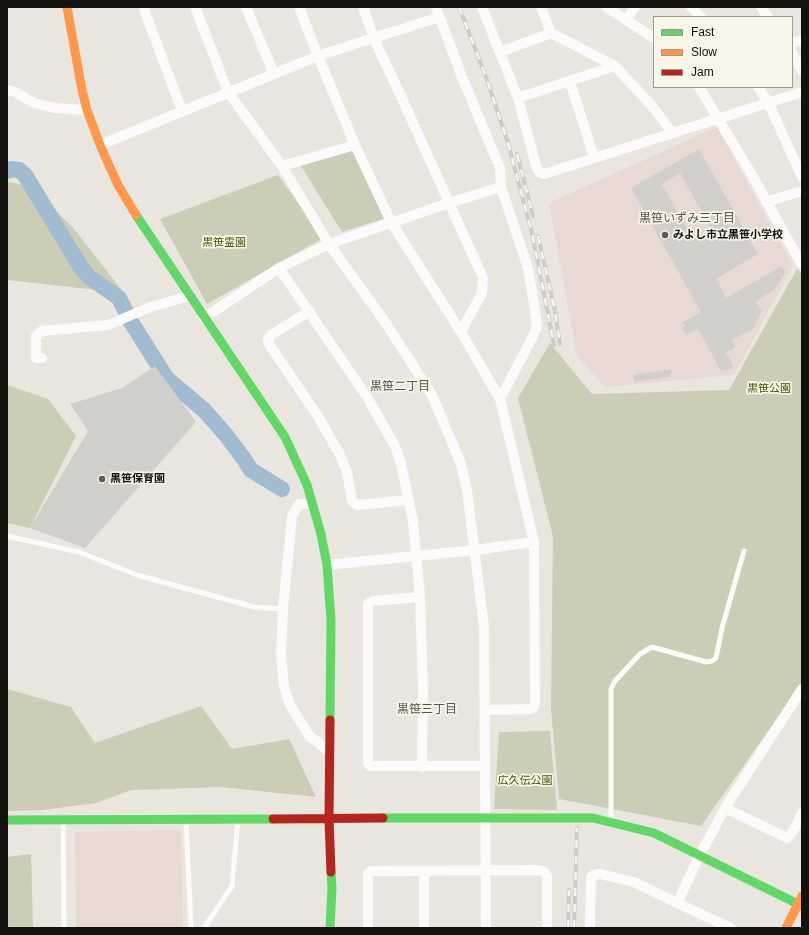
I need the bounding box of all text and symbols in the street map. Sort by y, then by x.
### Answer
legend [653,16,793,88]
text: Fast [691,25,714,39]
text: Slow [691,45,717,59]
text: Jam [691,65,714,79]
district label: 黒笹いずみ三丁目 [639,212,735,226]
place label: みよし市立黒笹小学校 [673,228,783,242]
marker: みよし市立黒笹小学校 [660,230,670,240]
park label: 黒笹霊園 [202,236,246,250]
district label: 黒笹二丁目 [370,380,430,394]
park label: 黒笹公園 [747,382,791,396]
place label: 黒笹保育園 [110,472,165,486]
marker: 黒笹保育園 [97,474,107,484]
district label: 黒笹三丁目 [397,703,457,717]
park label: 広久伝公園 [498,774,552,788]

